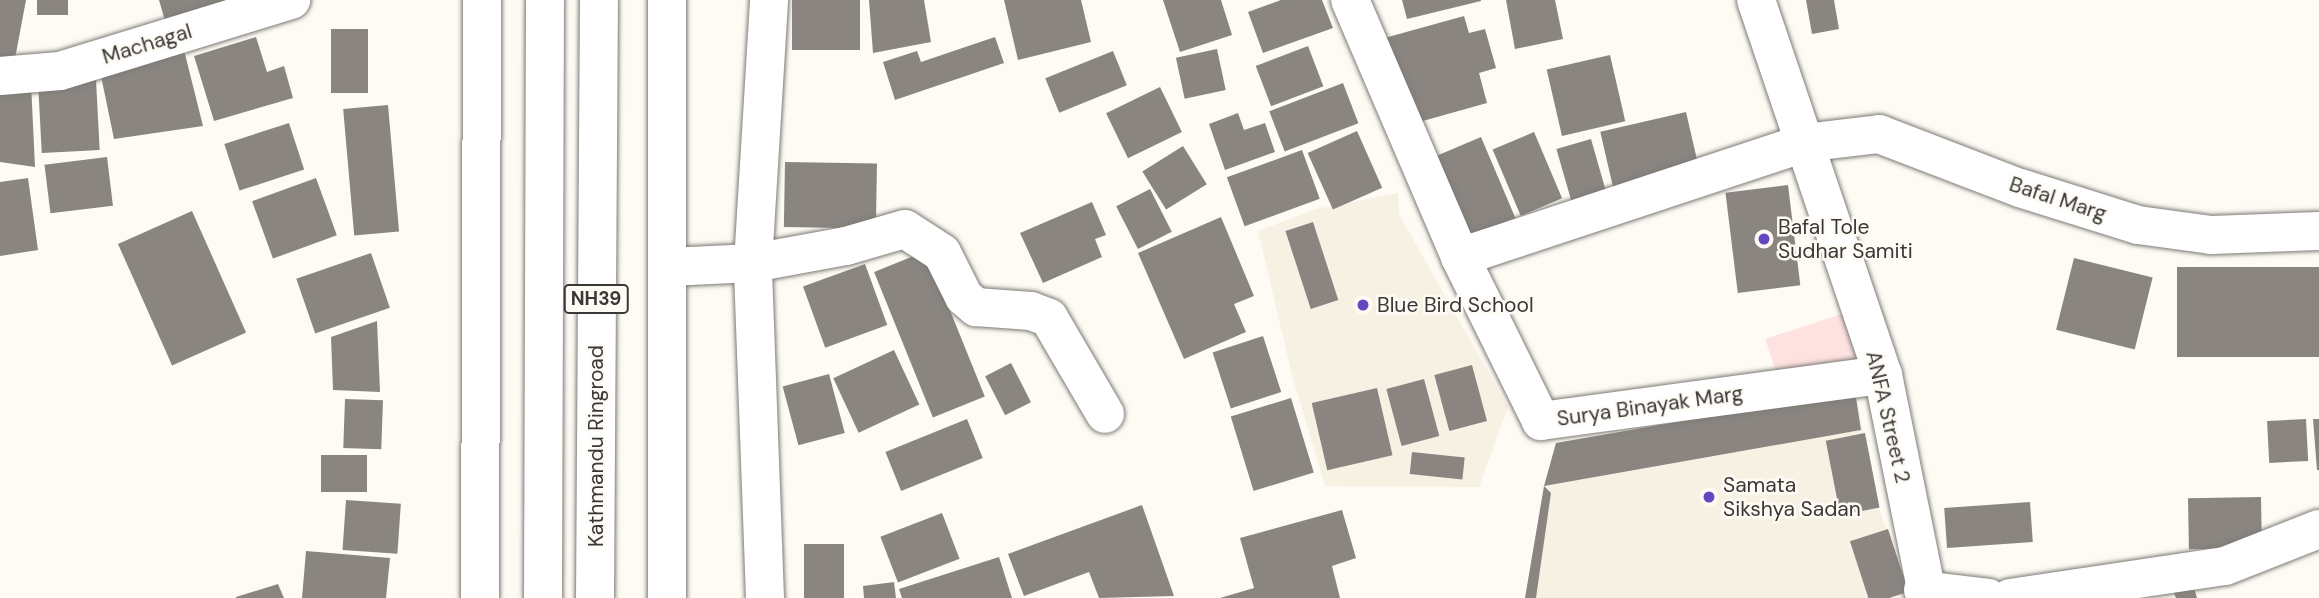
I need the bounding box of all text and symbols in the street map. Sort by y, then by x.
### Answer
street label: Machagal [99,18,195,70]
street label: Bafal Marg [2006,171,2110,227]
place label: Bafal Tole Sudhar Samiti [1778,214,1913,264]
marker: Bafal Tole Sudhar Samiti [1756,231,1772,247]
road number: NH39 [563,284,629,314]
place label: Blue Bird School [1377,292,1534,318]
marker: Blue Bird School [1355,297,1371,313]
street label: Kathmandu Ringroad [583,345,609,547]
street label: ANFA Street 2 [1861,348,1915,486]
street label: Surya Binayak Marg [1555,380,1745,432]
place label: Samata Sikshya Sadan [1723,472,1861,522]
marker: Samata Sikshya Sadan [1701,489,1717,505]

